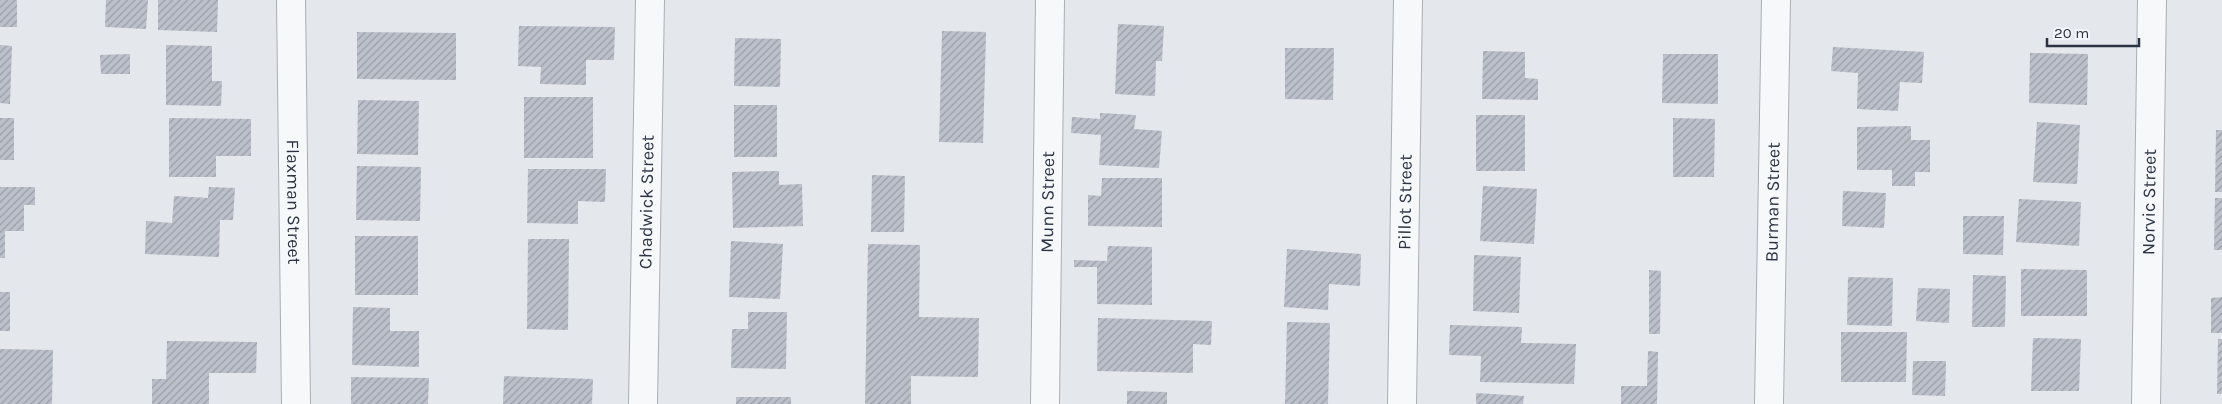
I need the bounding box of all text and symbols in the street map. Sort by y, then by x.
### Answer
scale bar [2047,15,2140,47]
text: 20 m [2054,24,2089,42]
street label: Chadwick Street [634,135,659,269]
street label: Flaxman Street [282,139,305,265]
street label: Burman Street [1760,142,1785,262]
street label: Norvic Street [2137,149,2161,255]
street label: Munn Street [1036,151,1059,253]
street label: Pillot Street [1393,154,1417,250]

